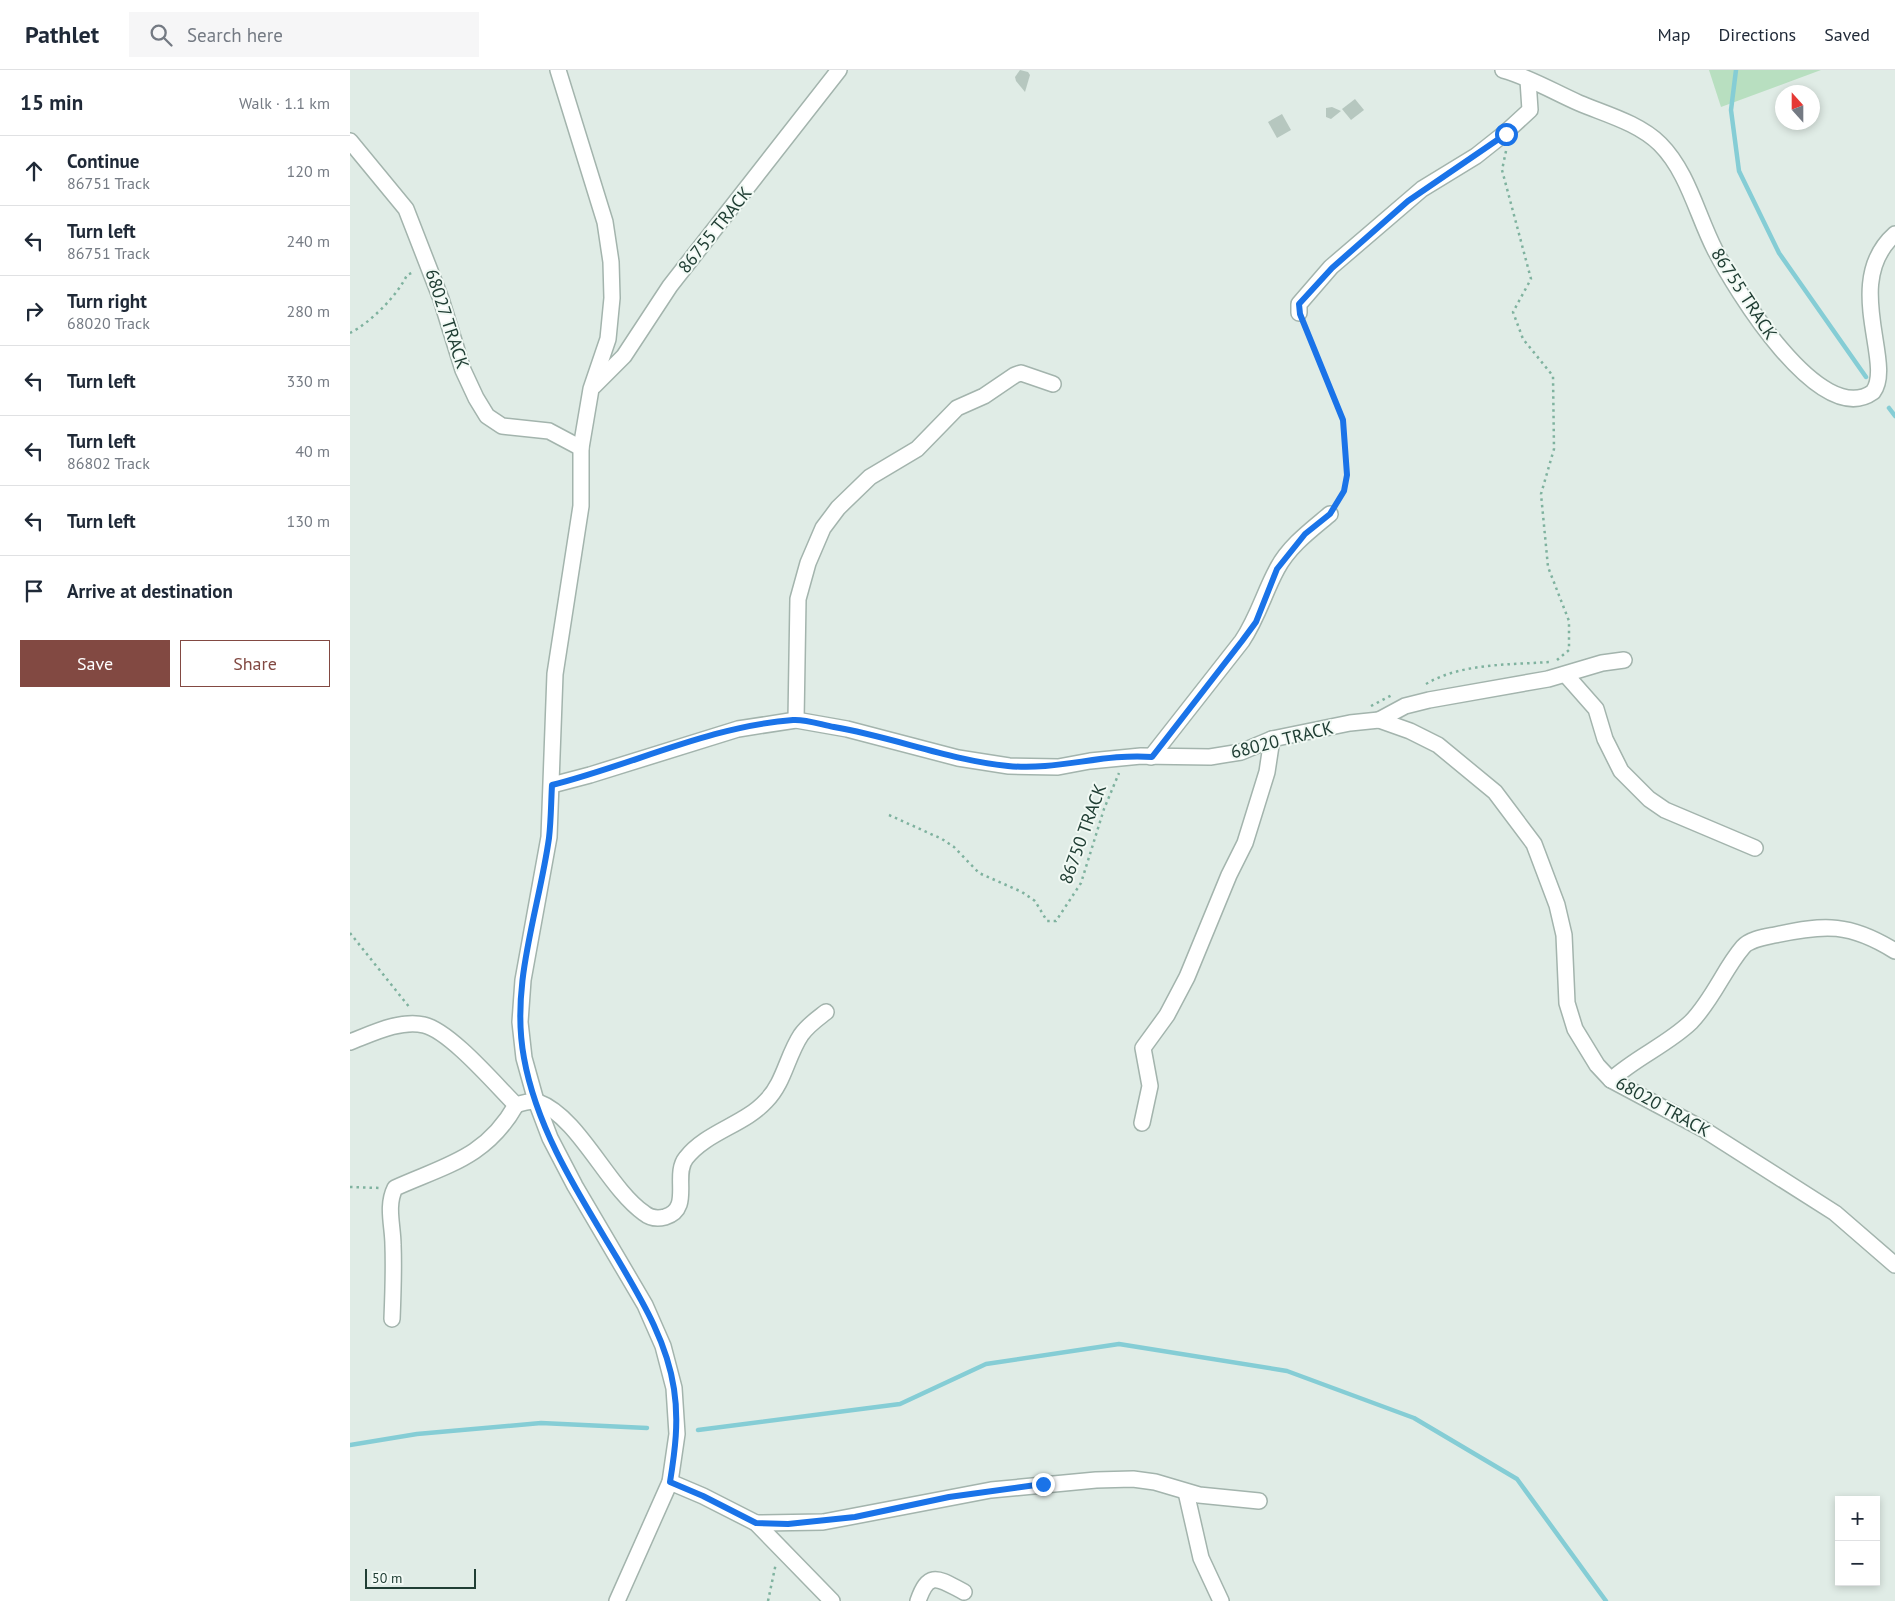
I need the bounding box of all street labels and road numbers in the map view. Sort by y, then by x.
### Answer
street label: 86755 TRACK [673,182,757,278]
street label: 86755 TRACK [1706,243,1783,344]
street label: 68027 TRACK [420,266,474,372]
street label: 68020 TRACK [1228,716,1336,763]
street label: 86750 TRACK [1054,781,1111,887]
street label: 68020 TRACK [1612,1071,1715,1142]

